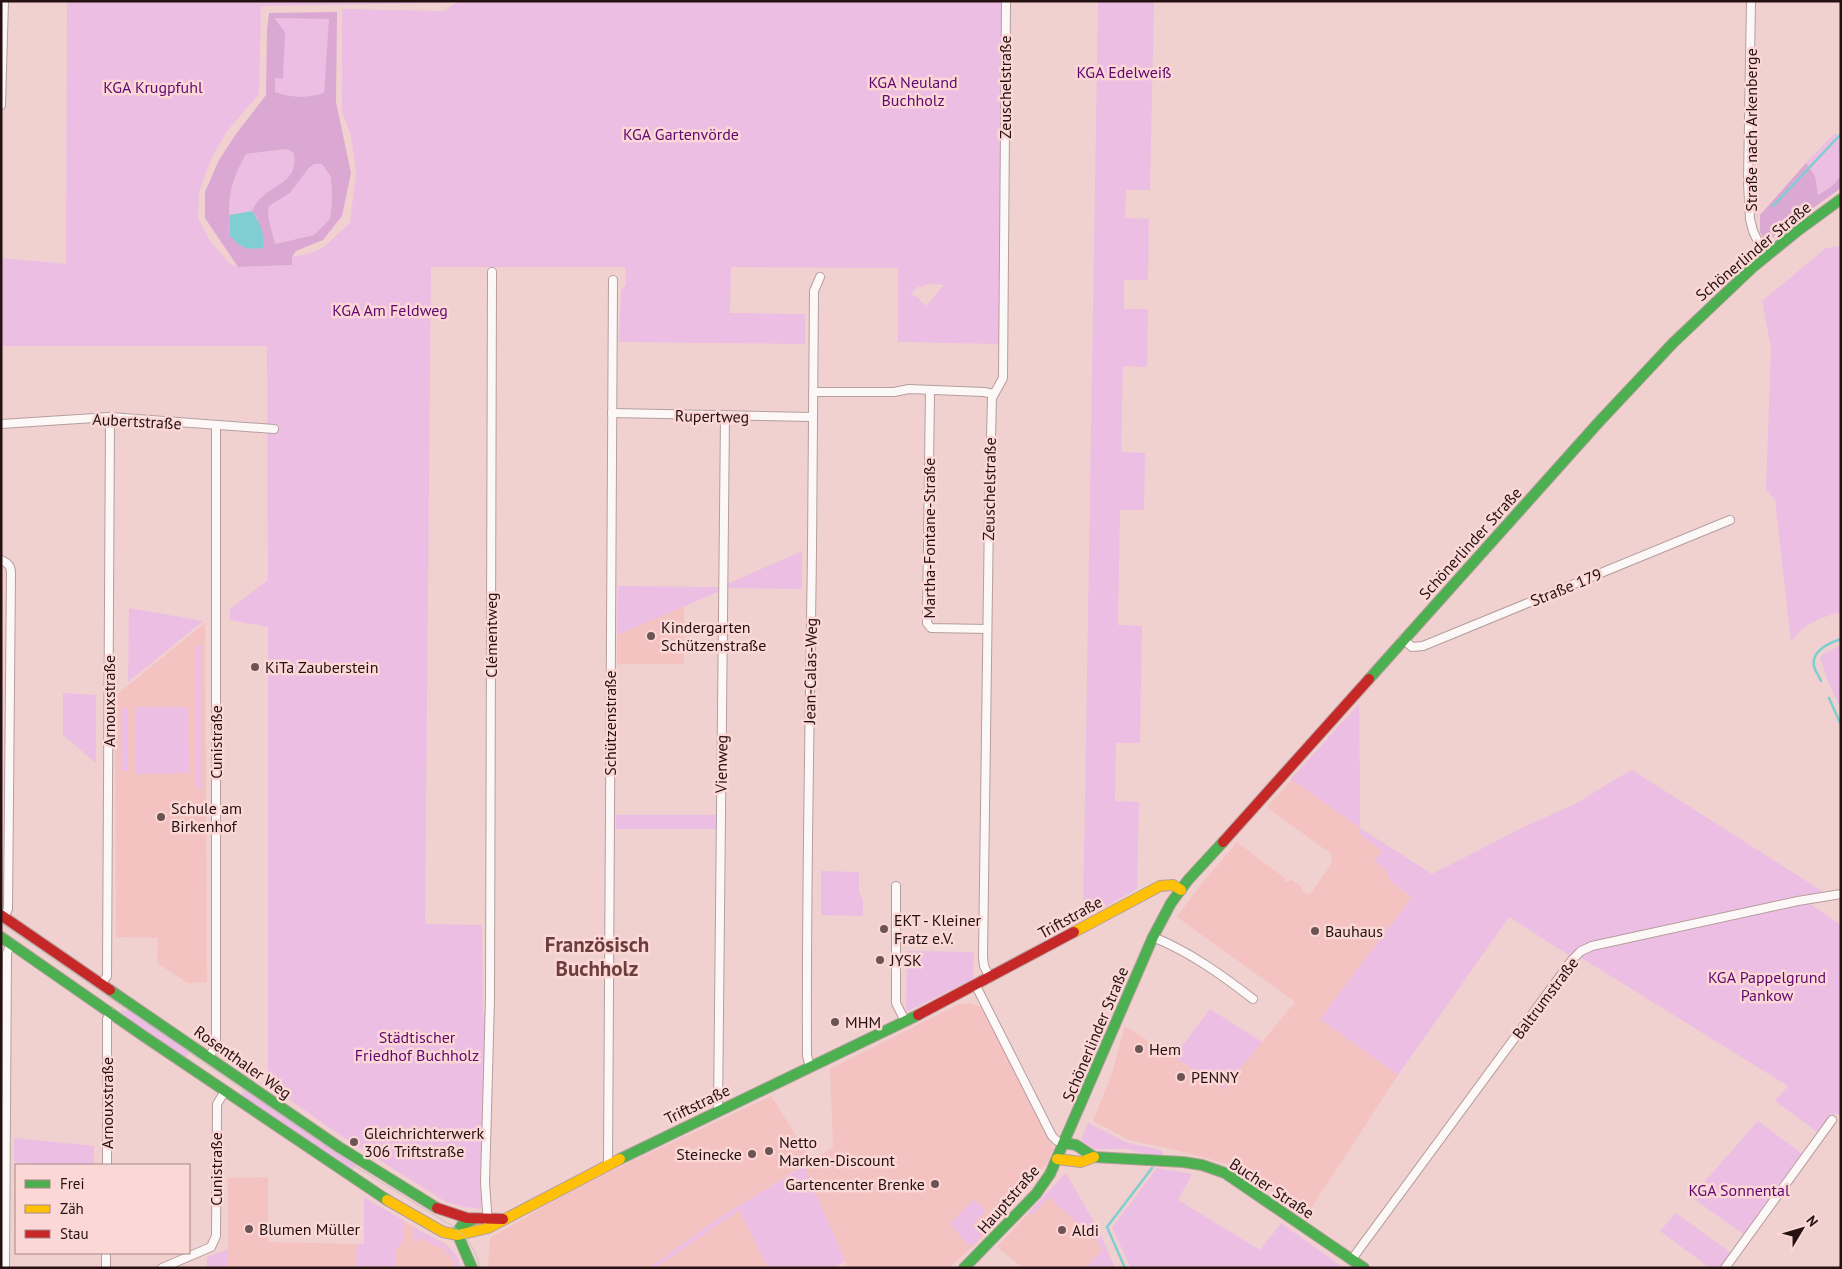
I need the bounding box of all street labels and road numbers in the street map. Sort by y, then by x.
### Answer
street label: Zeuschelstraße [995,35,1015,139]
street label: Straße nach Arkenberge [1741,48,1761,212]
street label: Schönerlinder Straße [1691,197,1815,305]
street label: Rupertweg [675,405,749,427]
street label: Aubertstraße [92,409,182,433]
street label: Zeuschelstraße [978,437,1000,541]
street label: Martha-Fontane-Straße [919,458,939,618]
street label: Schönerlinder Straße [1414,483,1526,603]
street label: Straße 179 [1527,564,1605,610]
street label: Clémentweg [481,592,501,678]
street label: Jean-Calas-Weg [799,618,821,725]
street label: Arnouxstraße [99,655,119,747]
street label: Schützenstraße [600,670,620,776]
street label: Cunistraße [206,705,226,779]
street label: Vienweg [710,735,732,794]
street label: Triftstraße [1034,891,1106,943]
street label: Baltrumstraße [1508,953,1582,1043]
street label: Schönerlinder Straße [1058,964,1132,1104]
street label: Rosenthaler Weg [190,1021,296,1103]
street label: Arnouxstraße [97,1057,117,1149]
street label: Triftstraße [661,1080,733,1128]
street label: Cunistraße [206,1132,226,1206]
street label: Bucher Straße [1226,1153,1318,1223]
street label: Hauptstraße [973,1161,1043,1237]

